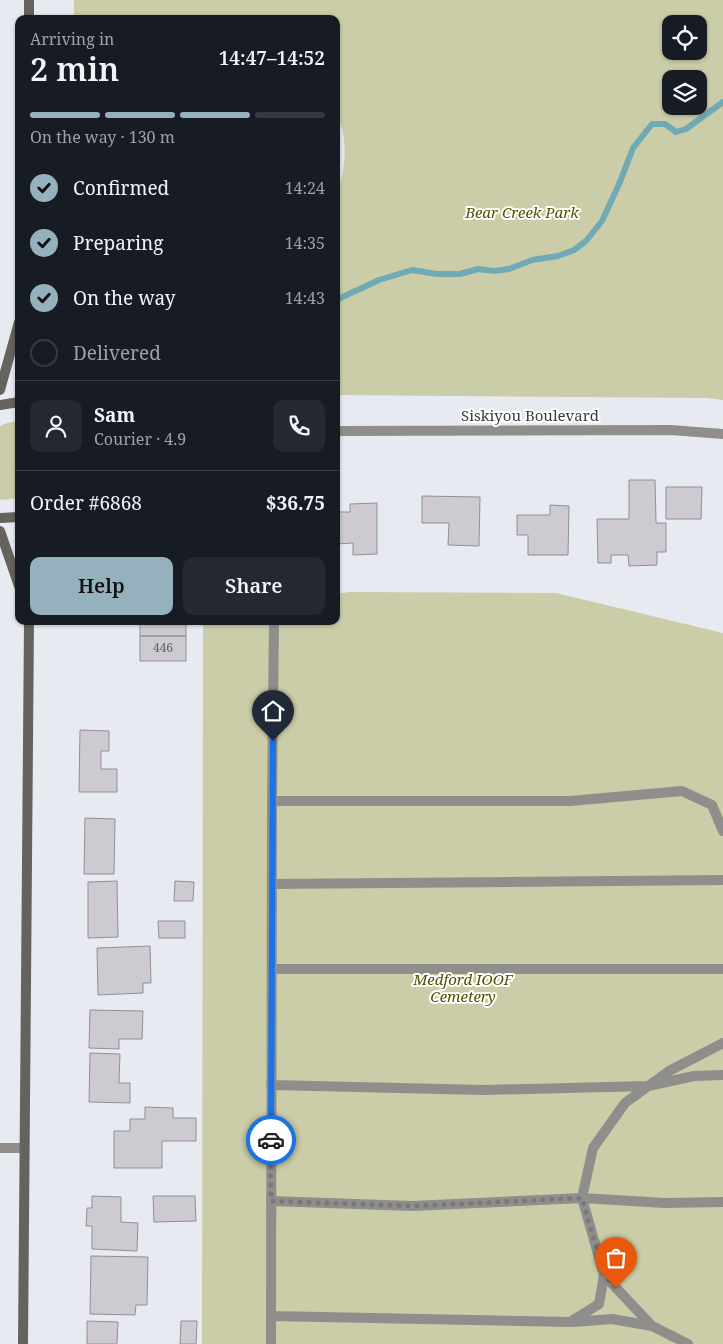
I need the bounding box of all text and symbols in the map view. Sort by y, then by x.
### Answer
map controls [662,15,707,115]
button: locate [662,15,707,60]
text: Arriving in [30,28,114,50]
text: 14:47–14:52 [219,45,325,71]
text: 2 min [30,47,119,90]
button: layers [662,70,707,115]
text: On the way · 130 m [30,126,175,148]
icon: check [30,174,58,202]
text: Confirmed [73,175,169,201]
text: 14:24 [285,177,325,199]
park label: Bear Creek Park [464,202,579,222]
icon: check [30,229,58,257]
text: Preparing [73,230,163,256]
text: 14:35 [285,232,325,254]
icon: check [30,284,58,312]
text: On the way [73,285,176,311]
text: 14:43 [285,287,325,309]
text: Delivered [73,340,161,366]
button: person [30,400,82,452]
button: phone [273,400,325,452]
text: Sam [94,402,135,428]
street label: Siskiyou Boulevard [461,405,599,425]
text: Courier · 4.9 [94,428,186,450]
text: Order #6868 [30,490,142,516]
text: $36.75 [266,490,325,516]
button: Help [30,557,173,615]
button: Share [183,557,325,615]
house number: 446 [153,639,173,656]
pin [252,690,294,741]
icon: home [259,697,287,725]
park label: Medford IOOF Cemetery [412,969,514,1006]
courier [246,1115,296,1165]
icon: car [257,1126,285,1154]
pin [595,1237,637,1288]
icon: bag [602,1244,630,1272]

